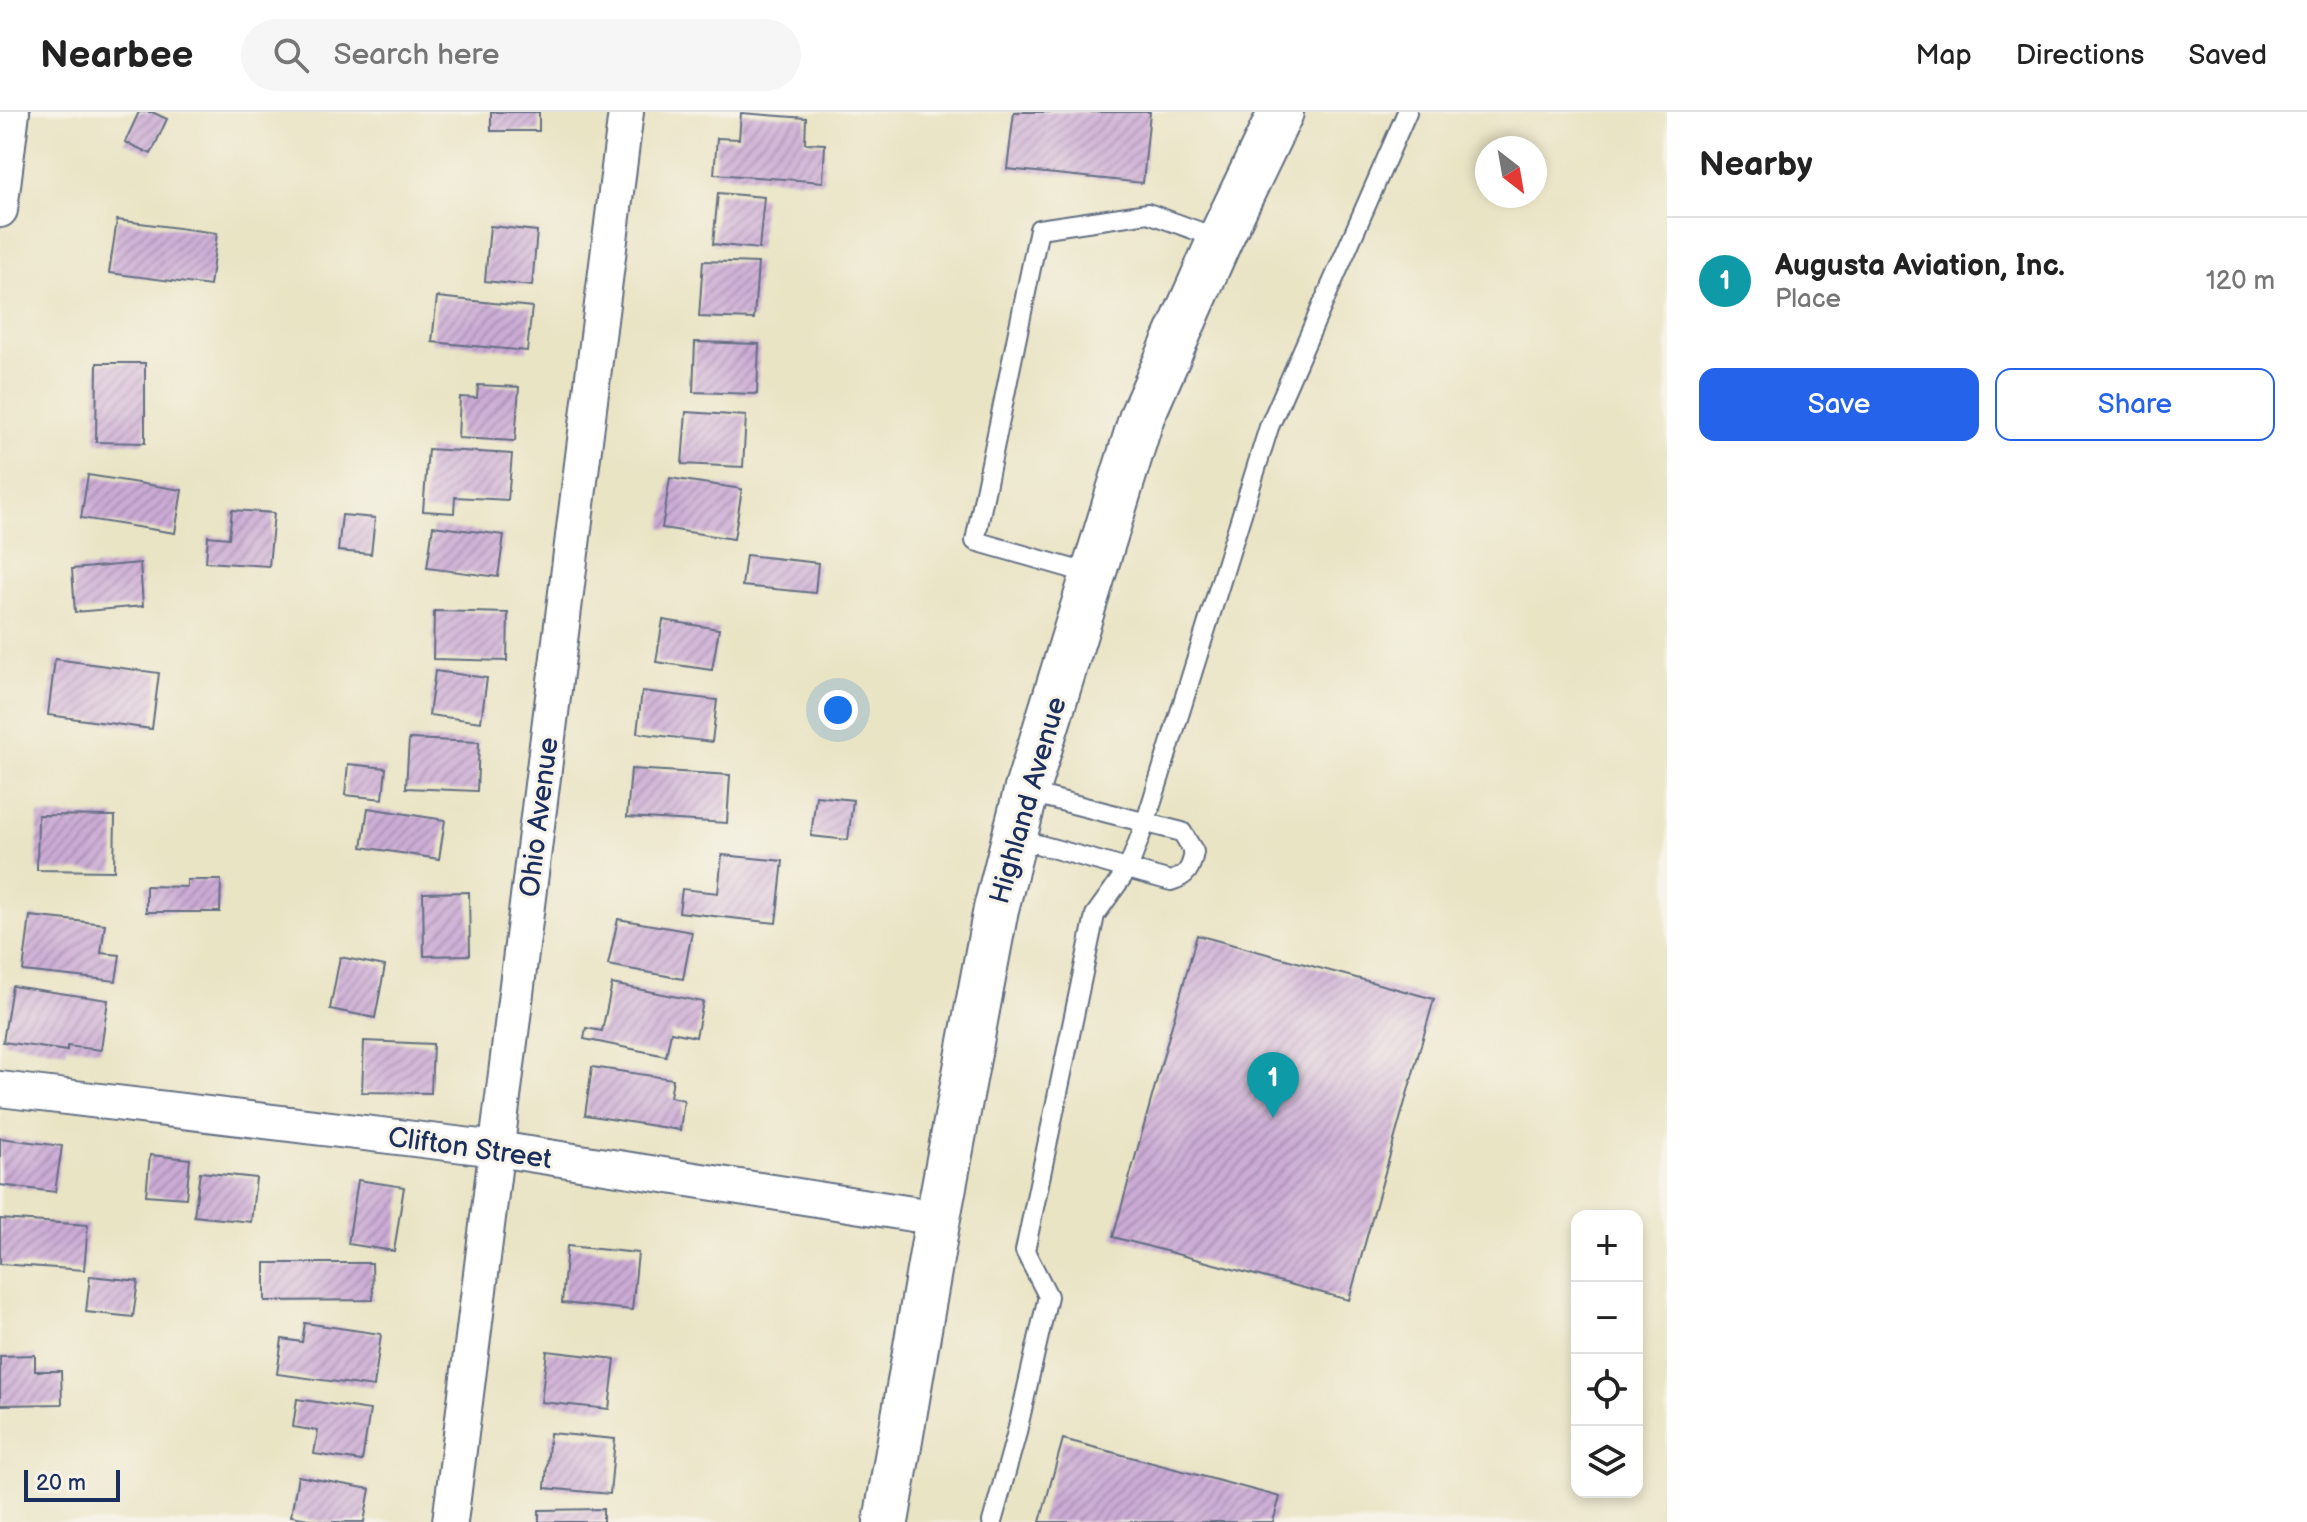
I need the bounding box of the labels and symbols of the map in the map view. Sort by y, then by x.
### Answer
north arrow [1475,136,1547,208]
your location [818,690,858,730]
street label: Highland Avenue [983,693,1074,908]
street label: Ohio Avenue [513,735,566,899]
pin: 1 [1247,1052,1299,1118]
street label: Clifton Street [386,1121,554,1176]
scale bar [24,1466,120,1502]

